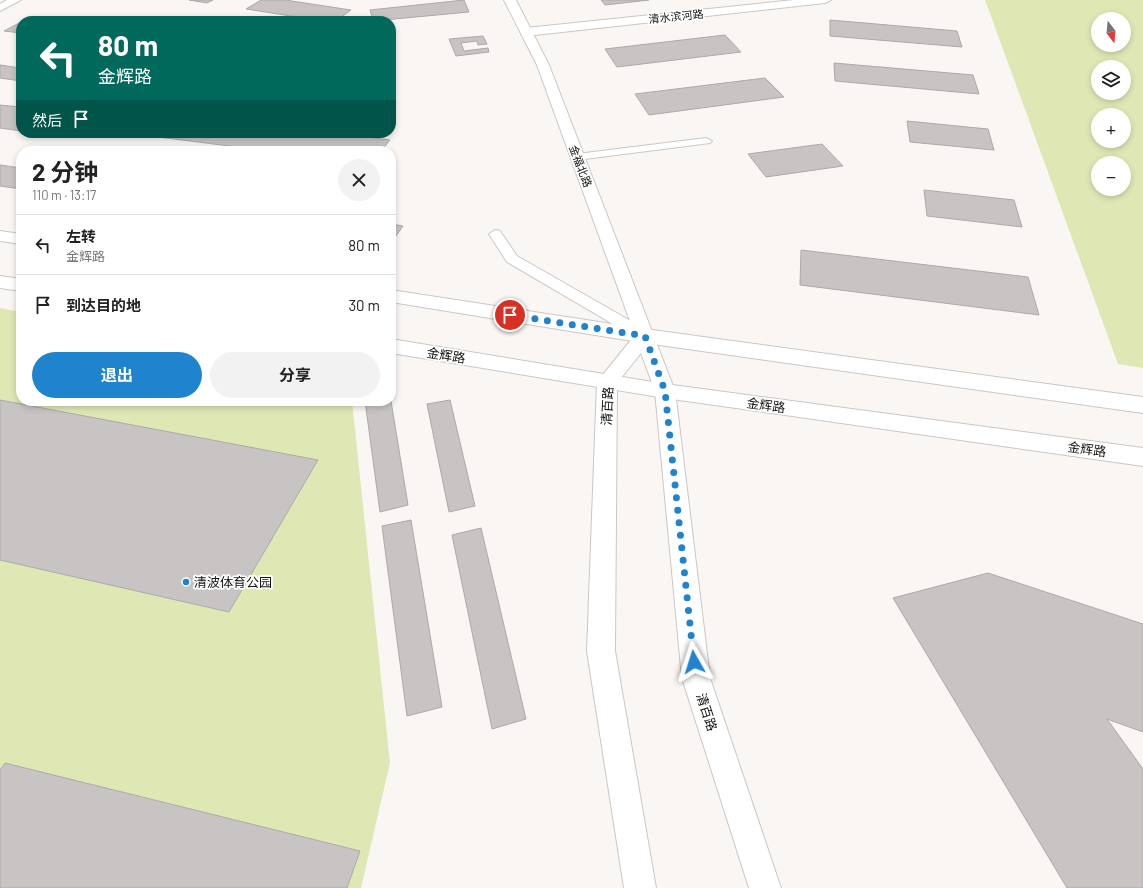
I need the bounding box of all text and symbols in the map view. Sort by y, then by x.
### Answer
street label: 清水滨河路 [648,7,704,25]
north arrow [1091,12,1131,52]
map controls [1091,12,1131,196]
text: 80 m [98,28,158,62]
icon: left [32,32,84,84]
button: layers [1091,60,1131,100]
text: 金辉路 [98,65,152,87]
icon: arrive [70,108,92,130]
button: + [1091,108,1131,148]
text: 然后 [32,111,62,129]
street label: 金福北路 [567,143,595,189]
button: − [1091,156,1131,196]
text: 2 分钟 [32,157,98,186]
button: close [338,159,380,201]
text: 110 m · 13:17 [32,187,96,203]
text: 左转 [66,227,96,245]
icon: left [32,234,54,256]
text: 80 m [348,236,380,254]
text: 金辉路 [66,248,105,264]
icon: arrive [32,294,54,316]
text: 到达目的地 [66,296,141,314]
text: 30 m [348,296,380,314]
pin [493,298,527,332]
icon: arrive [499,304,521,326]
street label: 金辉路 [425,344,467,366]
button: 退出 [32,352,202,398]
button: 分享 [210,352,380,398]
street label: 清百路 [598,386,616,426]
street label: 金辉路 [746,394,786,416]
street label: 金辉路 [1067,438,1107,460]
place label: 清波体育公园 [194,574,272,590]
marker: 清波体育公园 [181,577,191,587]
position arrow [673,641,715,683]
street label: 清百路 [693,691,721,733]

